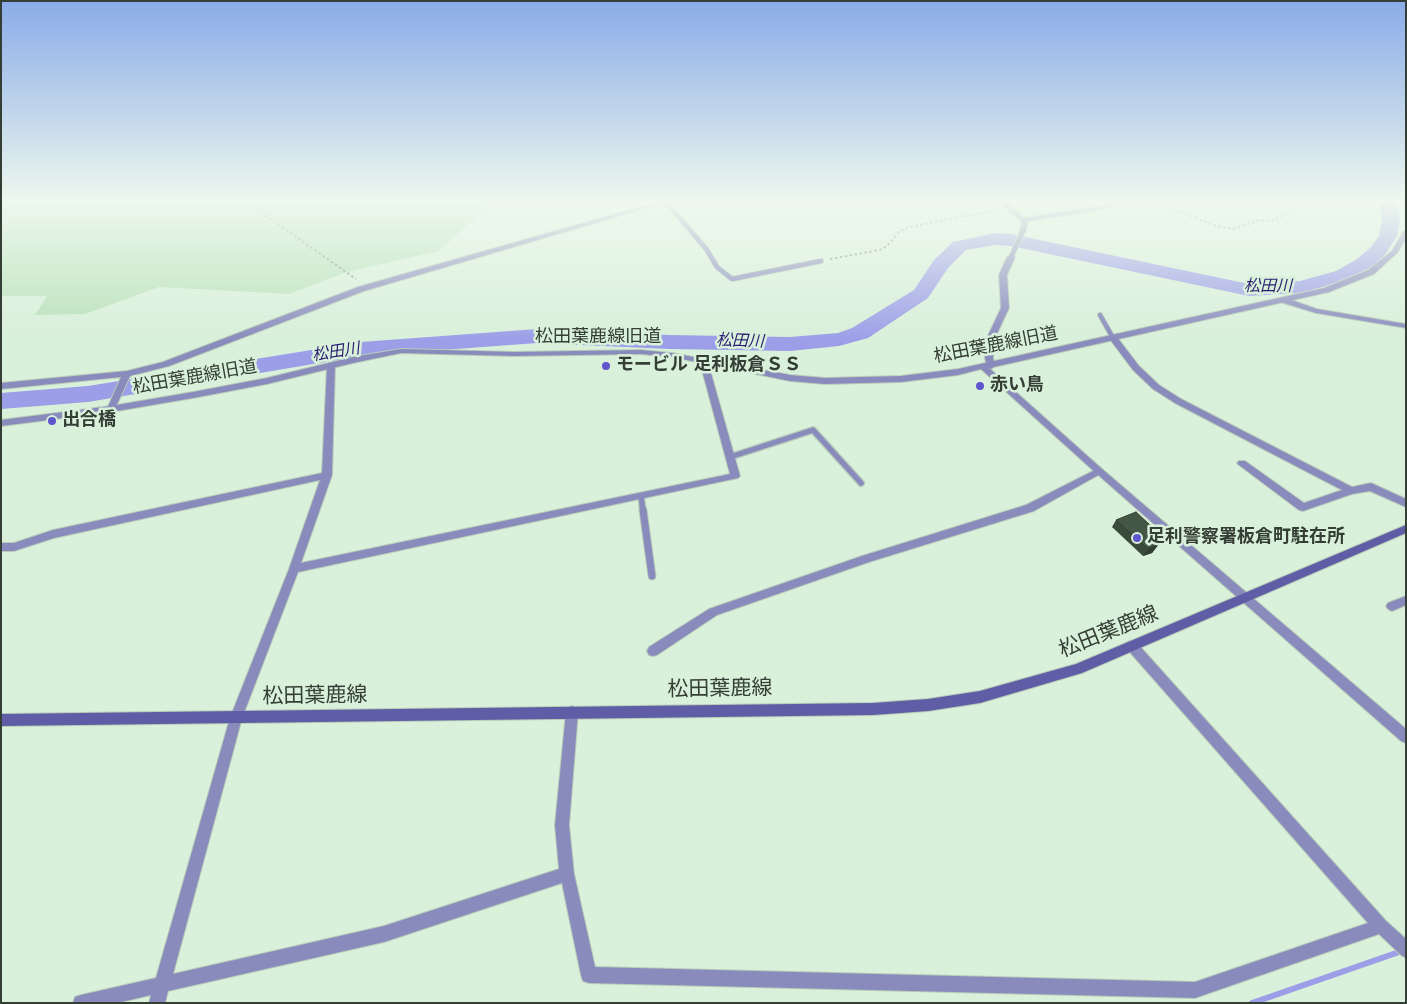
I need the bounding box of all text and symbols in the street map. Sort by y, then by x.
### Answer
water label: 松田川 [1244,277,1292,297]
street label: 松田葉鹿線旧道 [932,323,1060,369]
street label: 松田葉鹿線旧道 [535,327,661,349]
water label: 松田川 [716,332,764,352]
water label: 松田川 [311,340,361,366]
place label: モービル 足利板倉ＳＳ [616,355,801,377]
street label: 松田葉鹿線旧道 [131,356,259,400]
marker: モービル 足利板倉ＳＳ [600,360,612,372]
place label: 赤い鳥 [990,375,1044,397]
marker: 赤い鳥 [974,380,986,392]
place label: 出合橋 [62,410,116,432]
marker: 出合橋 [46,415,58,427]
place label: 足利警察署板倉町駐在所 [1147,527,1345,549]
marker: 足利警察署板倉町駐在所 [1131,532,1143,544]
street label: 松田葉鹿線 [1056,602,1162,664]
street label: 松田葉鹿線 [667,676,773,704]
street label: 松田葉鹿線 [262,683,368,711]

